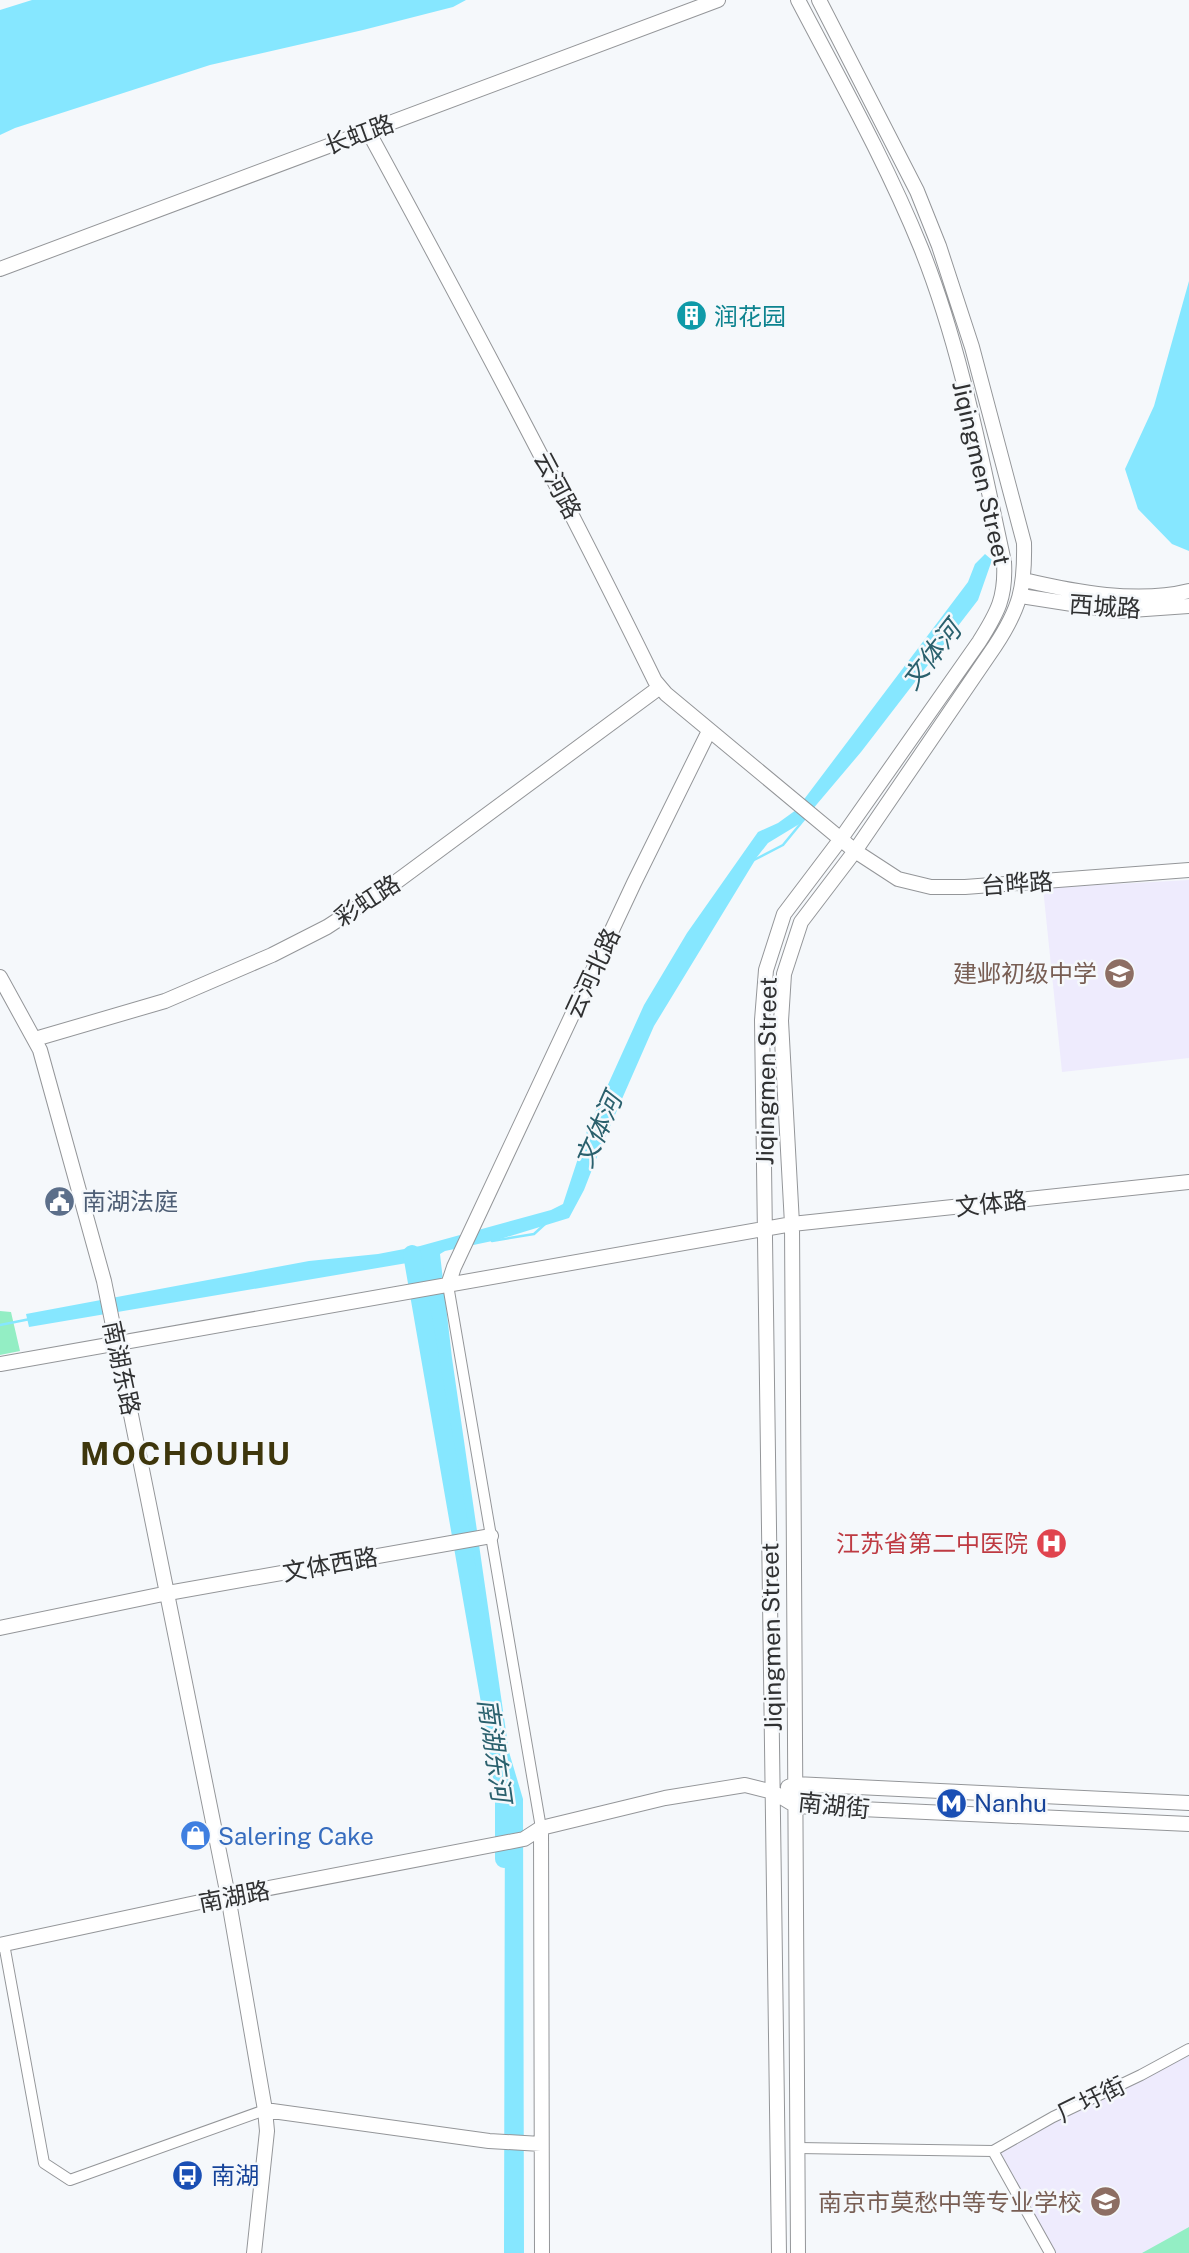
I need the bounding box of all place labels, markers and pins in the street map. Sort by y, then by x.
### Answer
building icon: 润花园 [674,299,708,333]
place label: 润花园 [714,302,786,330]
school or university icon: 建邺初级中学 [1103,956,1137,990]
place label: 建邺初级中学 [953,959,1097,987]
public building icon: 南湖法庭 [42,1184,76,1218]
place label: 南湖法庭 [82,1187,178,1215]
hospital icon: 江苏省第二中医院 [1034,1526,1068,1560]
place label: 江苏省第二中医院 [836,1529,1028,1557]
metro station icon: Nanhu [934,1786,968,1820]
place label: Nanhu [974,1789,1047,1817]
shop icon: Salering Cake [178,1819,212,1853]
place label: Salering Cake [218,1822,374,1850]
bus stop icon: 南湖 [171,2158,205,2192]
place label: 南湖 [211,2161,259,2189]
school or university icon: 南京市莫愁中等专业学校 [1088,2185,1122,2219]
place label: 南京市莫愁中等专业学校 [818,2188,1082,2216]

